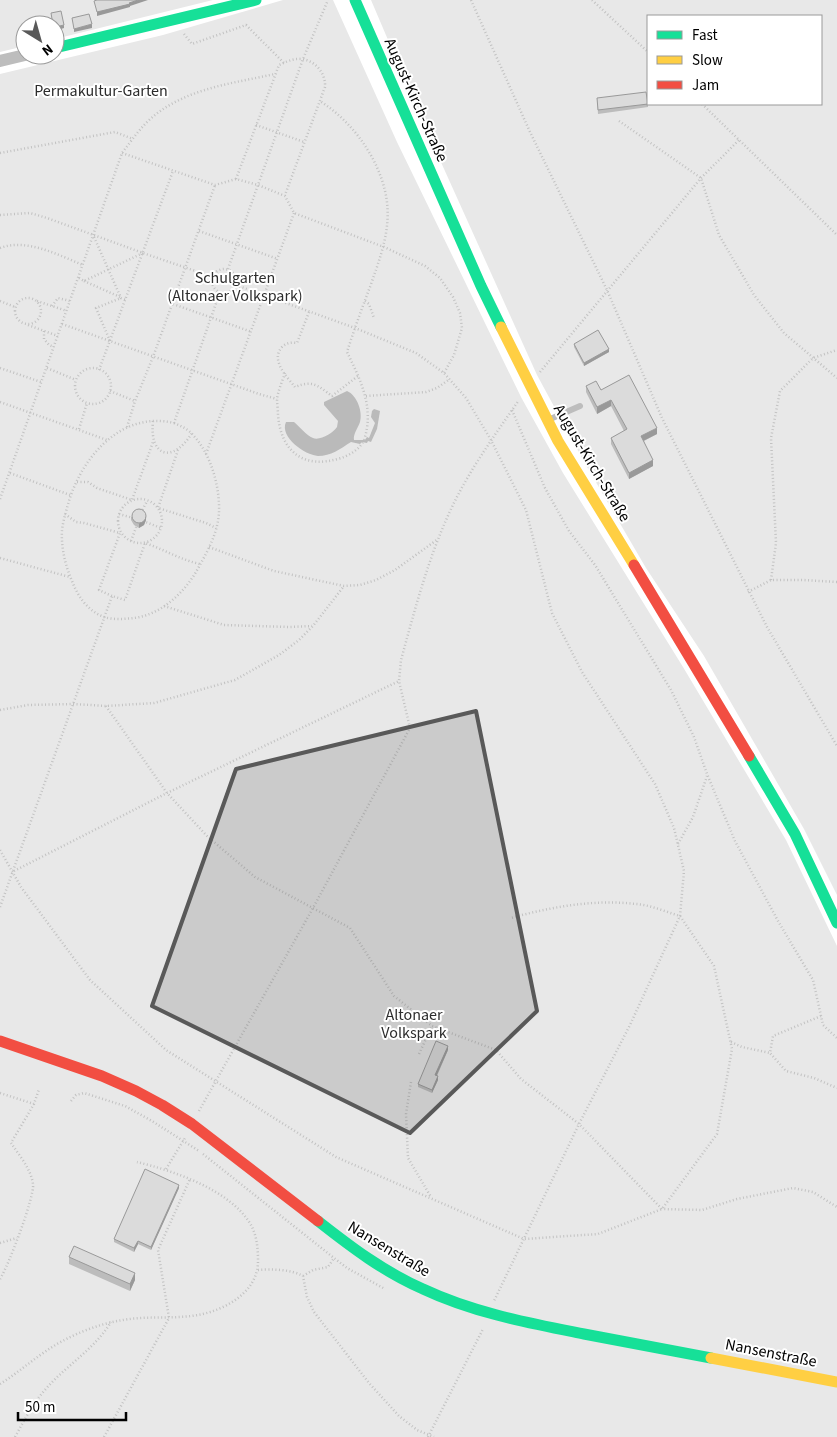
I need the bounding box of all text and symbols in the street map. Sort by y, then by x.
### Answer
north arrow [15,15,65,65]
legend [647,15,822,105]
text: Fast [692,25,718,46]
street label: August-Kirch-Straße [379,34,453,166]
text: N [37,39,57,60]
text: Slow [692,50,723,71]
text: Jam [692,75,719,96]
park label: Permakultur-Garten [34,80,168,102]
park label: Schulgarten (Altonaer Volkspark) [167,267,303,307]
street label: August-Kirch-Straße [548,400,636,526]
park label: Altonaer Volkspark [381,1004,447,1044]
street label: Nansenstraße [344,1216,434,1282]
street label: Nansenstraße [723,1333,819,1373]
scale bar [18,1390,125,1422]
text: 50 m [25,1397,55,1418]

